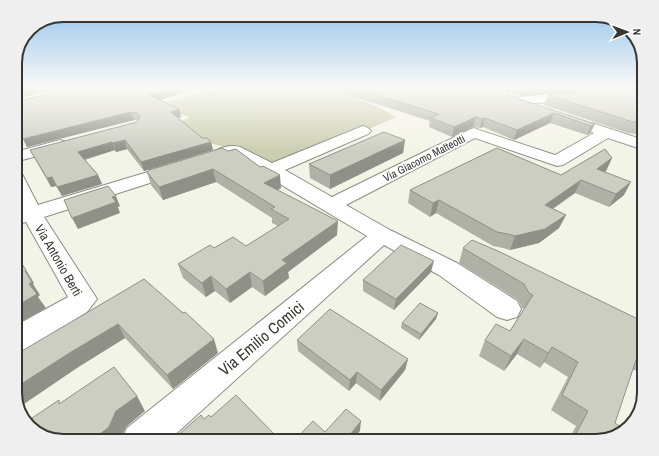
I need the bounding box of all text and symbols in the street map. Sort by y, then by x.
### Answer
north arrow [607,12,647,52]
text: N [630,28,644,35]
street label: Via Giacomo Matteotti [381,131,467,185]
street label: Via Antonio Berti [31,221,86,299]
street label: Via Emilio Comici [214,296,308,380]

